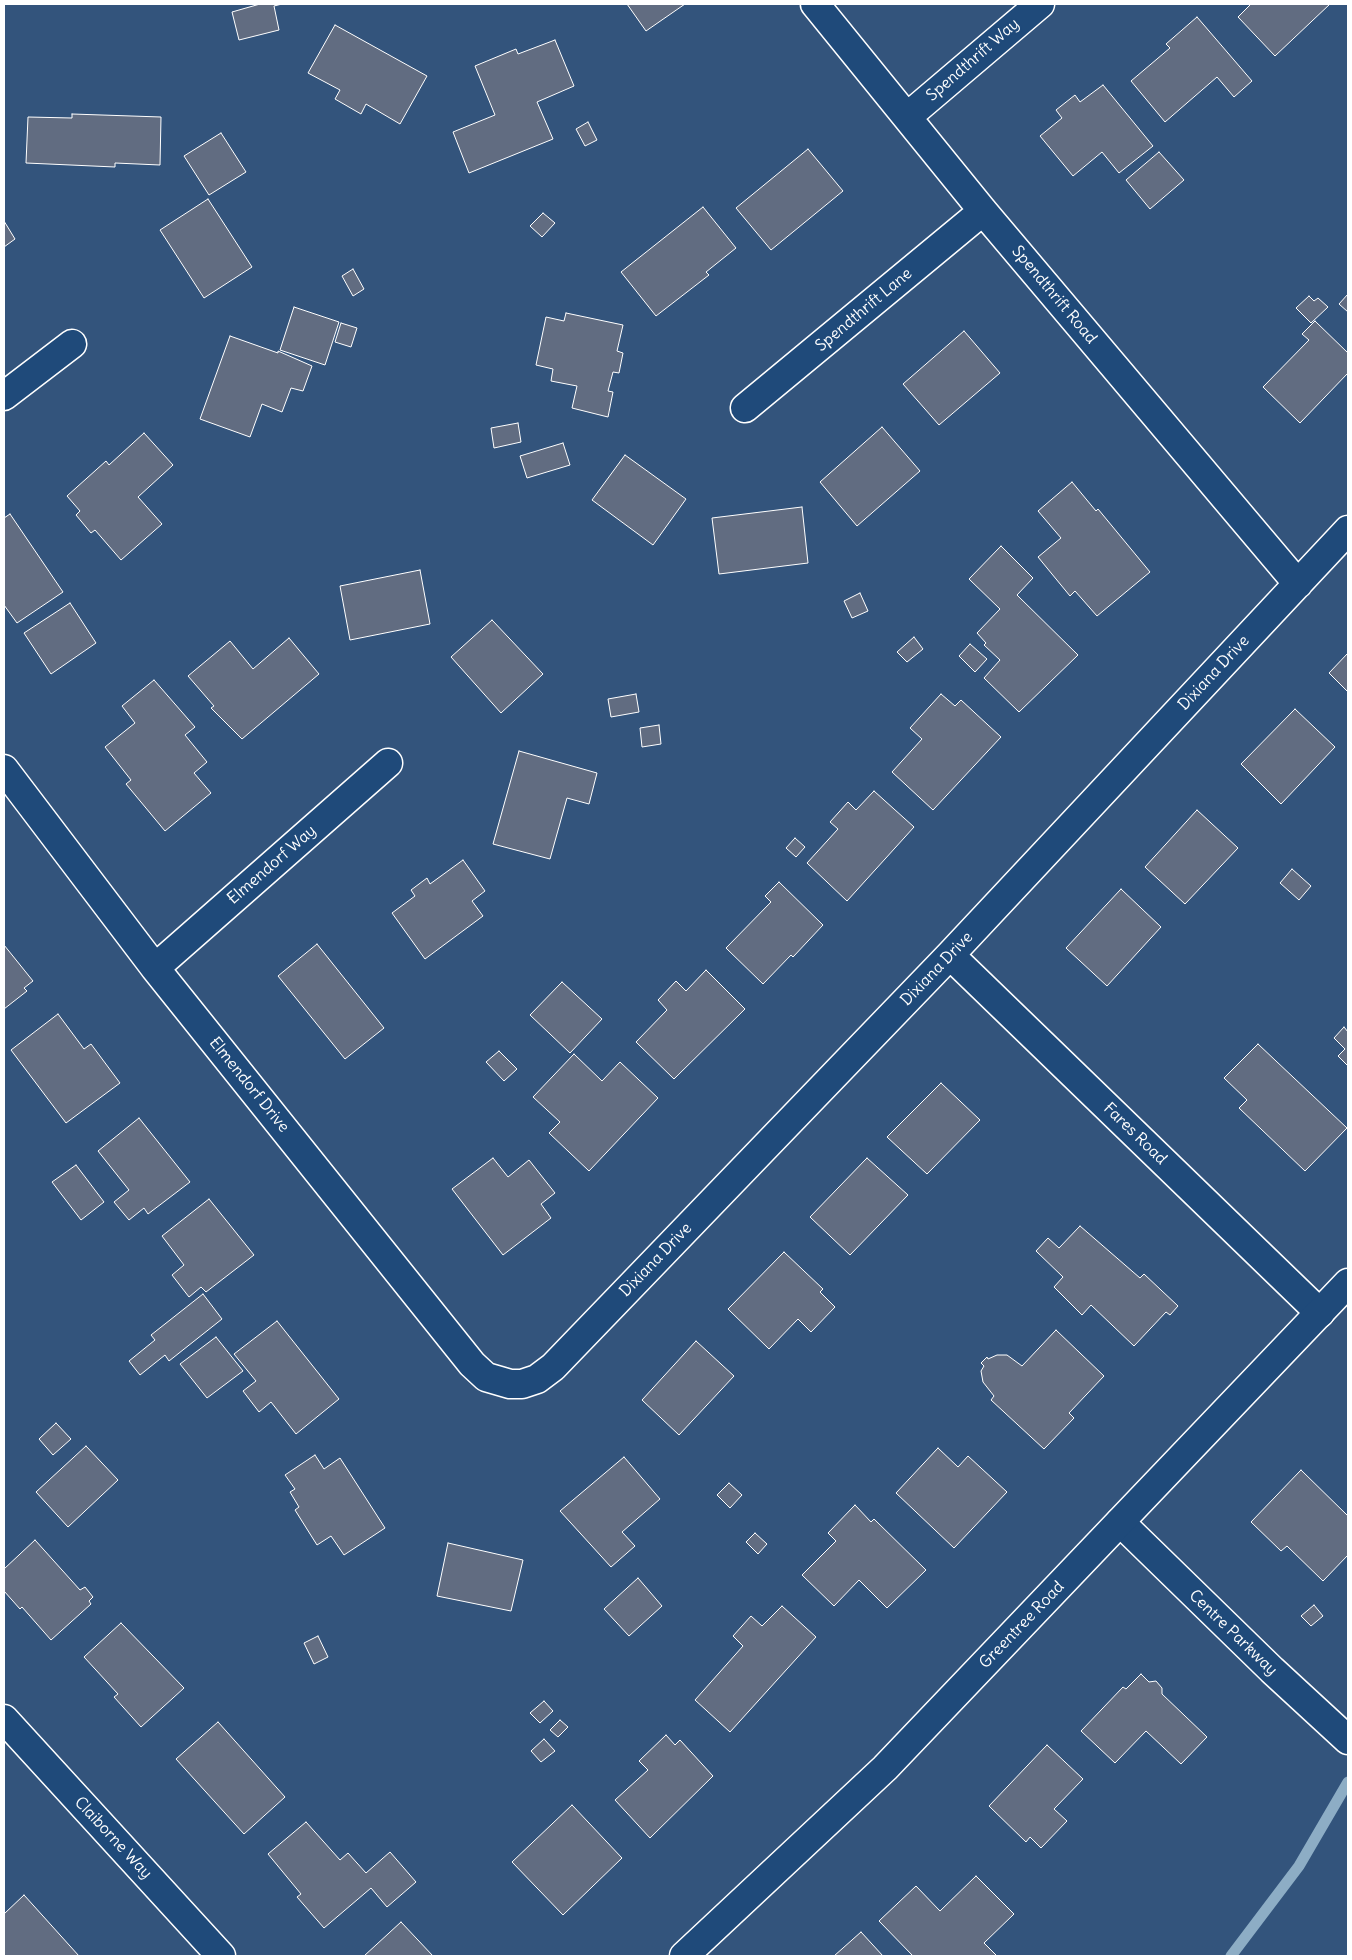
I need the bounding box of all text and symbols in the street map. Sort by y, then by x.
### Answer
street label: Spendthrift Way [923,14,1023,106]
street label: Spendthrift Road [1007,242,1101,348]
street label: Spendthrift Lane [812,264,916,356]
street label: Dixiana Drive [1174,632,1254,714]
street label: Elmendorf Way [224,821,320,909]
street label: Dixiana Drive [897,928,977,1010]
street label: Elmendorf Drive [205,1034,293,1136]
street label: Fares Road [1099,1099,1171,1169]
street label: Dixiana Drive [616,1219,696,1301]
street label: Greentree Road [976,1577,1068,1673]
street label: Centre Parkway [1185,1586,1281,1680]
street label: Claiborne Way [70,1793,156,1883]

